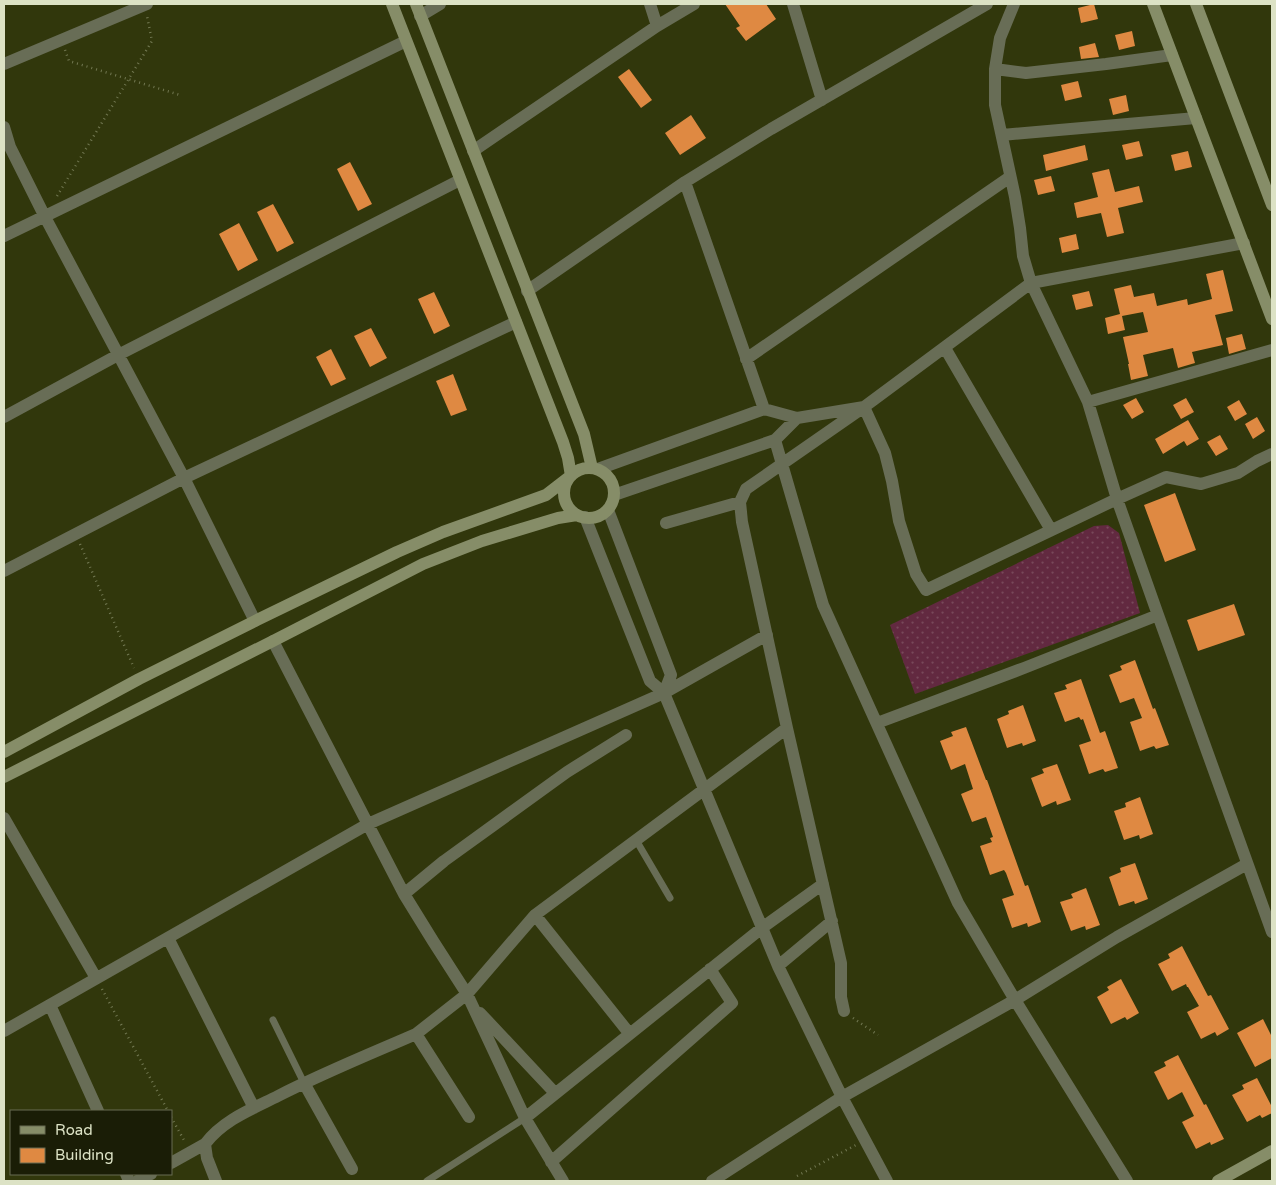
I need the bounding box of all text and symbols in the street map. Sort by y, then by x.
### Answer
legend [10,1110,172,1175]
text: Road [55,1121,93,1139]
text: Building [55,1146,114,1164]

